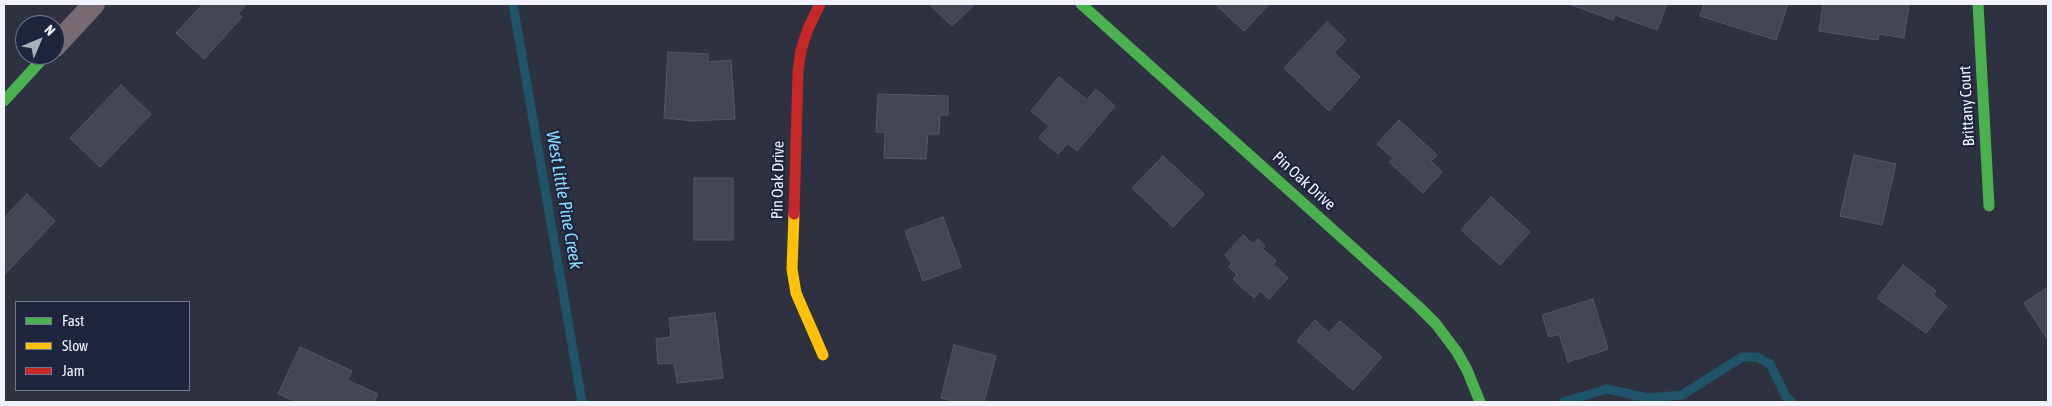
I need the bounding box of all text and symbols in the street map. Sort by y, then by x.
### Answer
north arrow [15,15,65,65]
text: N [41,22,58,39]
street label: Brittany Court [1955,65,1979,147]
water label: West Little Pine Creek [541,129,587,271]
street label: Pin Oak Drive [768,141,788,219]
street label: Pin Oak Drive [1269,148,1339,214]
legend [15,301,190,391]
text: Fast [62,312,84,329]
text: Slow [62,337,88,354]
text: Jam [62,362,85,379]

